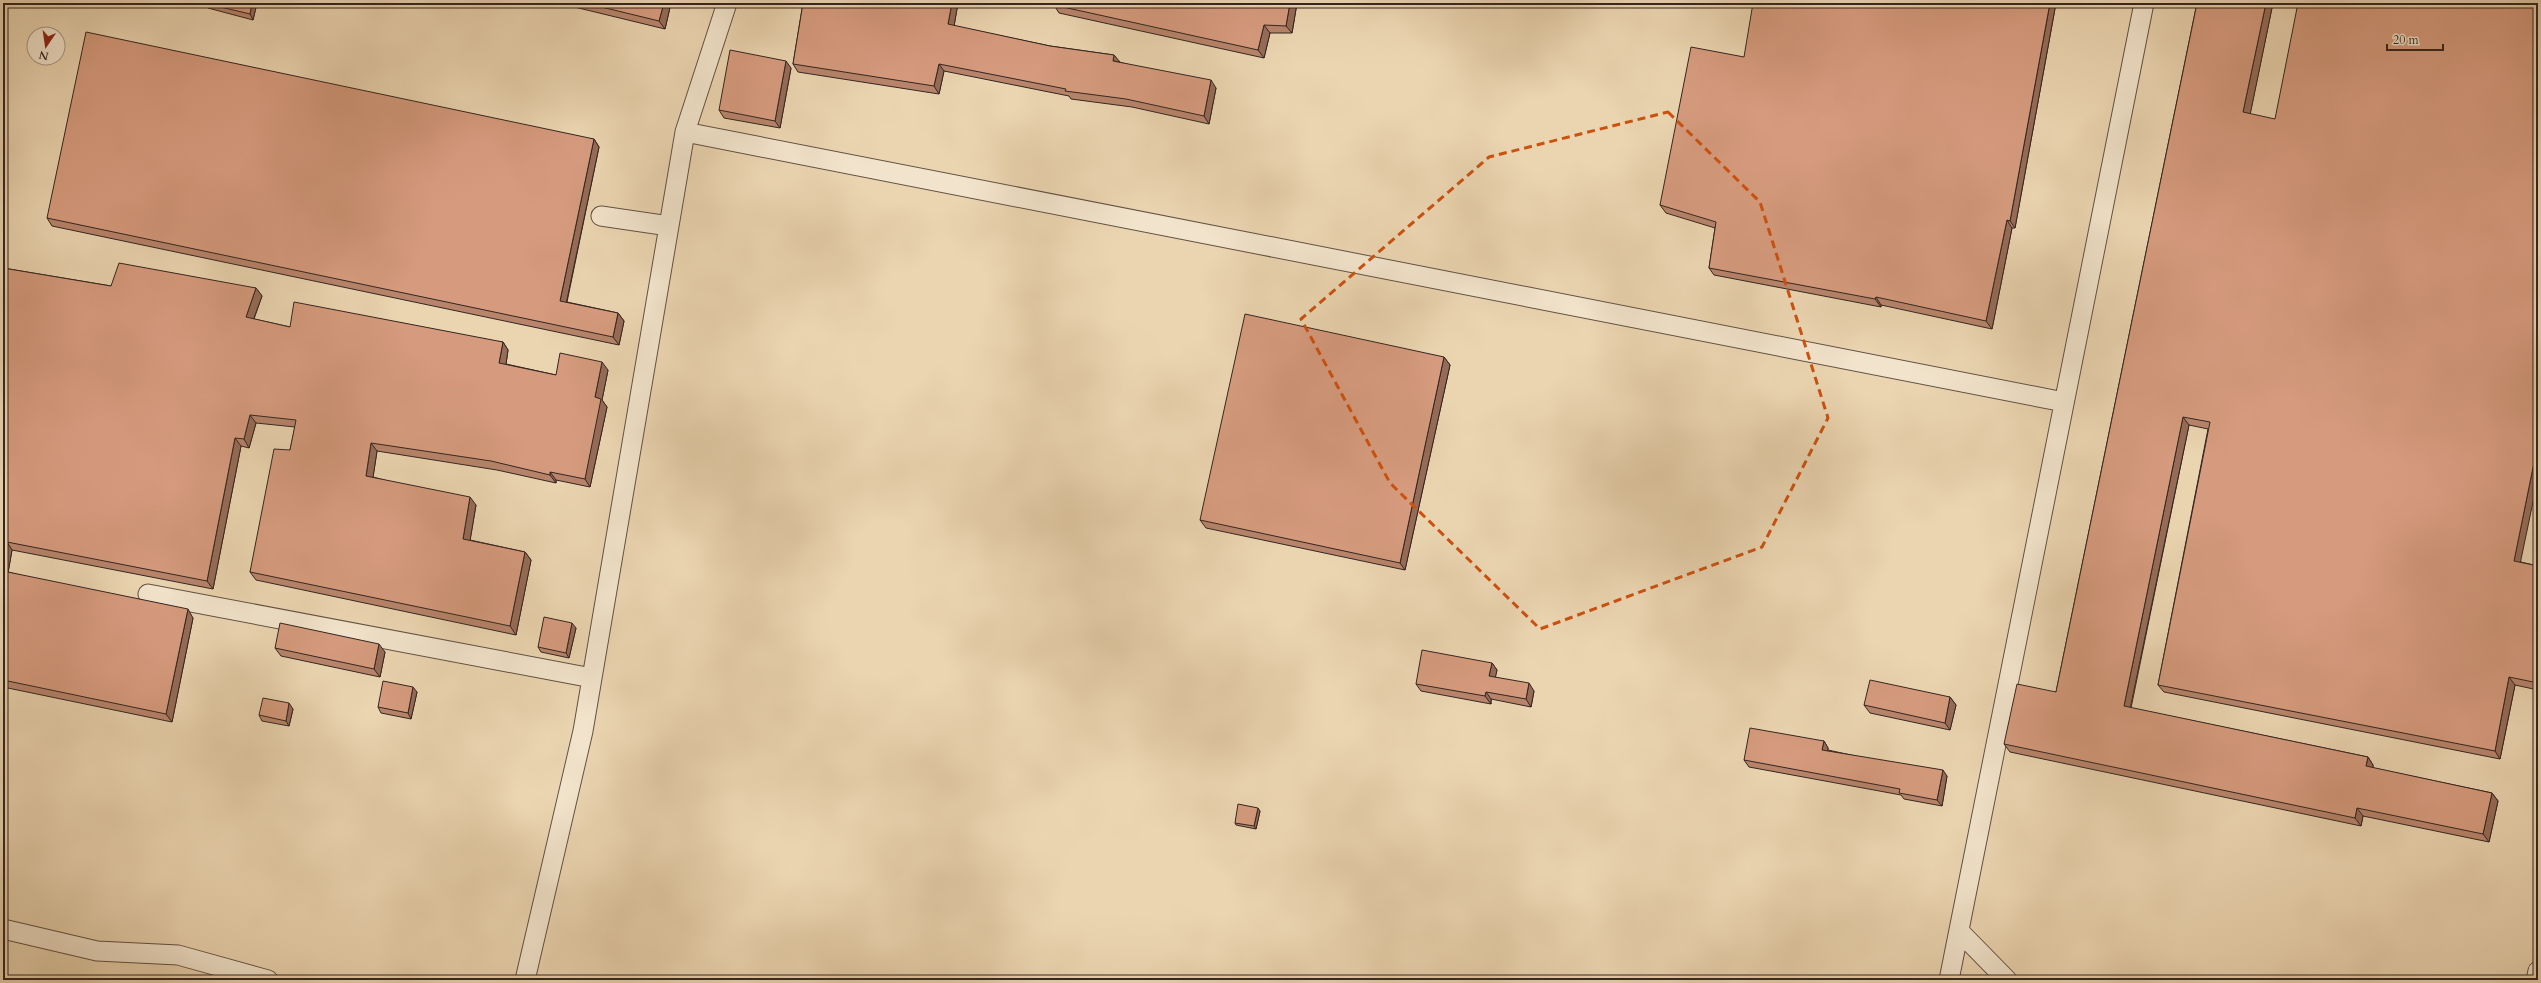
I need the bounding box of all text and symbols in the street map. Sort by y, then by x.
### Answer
north arrow [26,26,66,66]
scale bar [2387,26,2443,52]
text: 20 m [2393,32,2420,48]
text: N [37,47,50,64]

